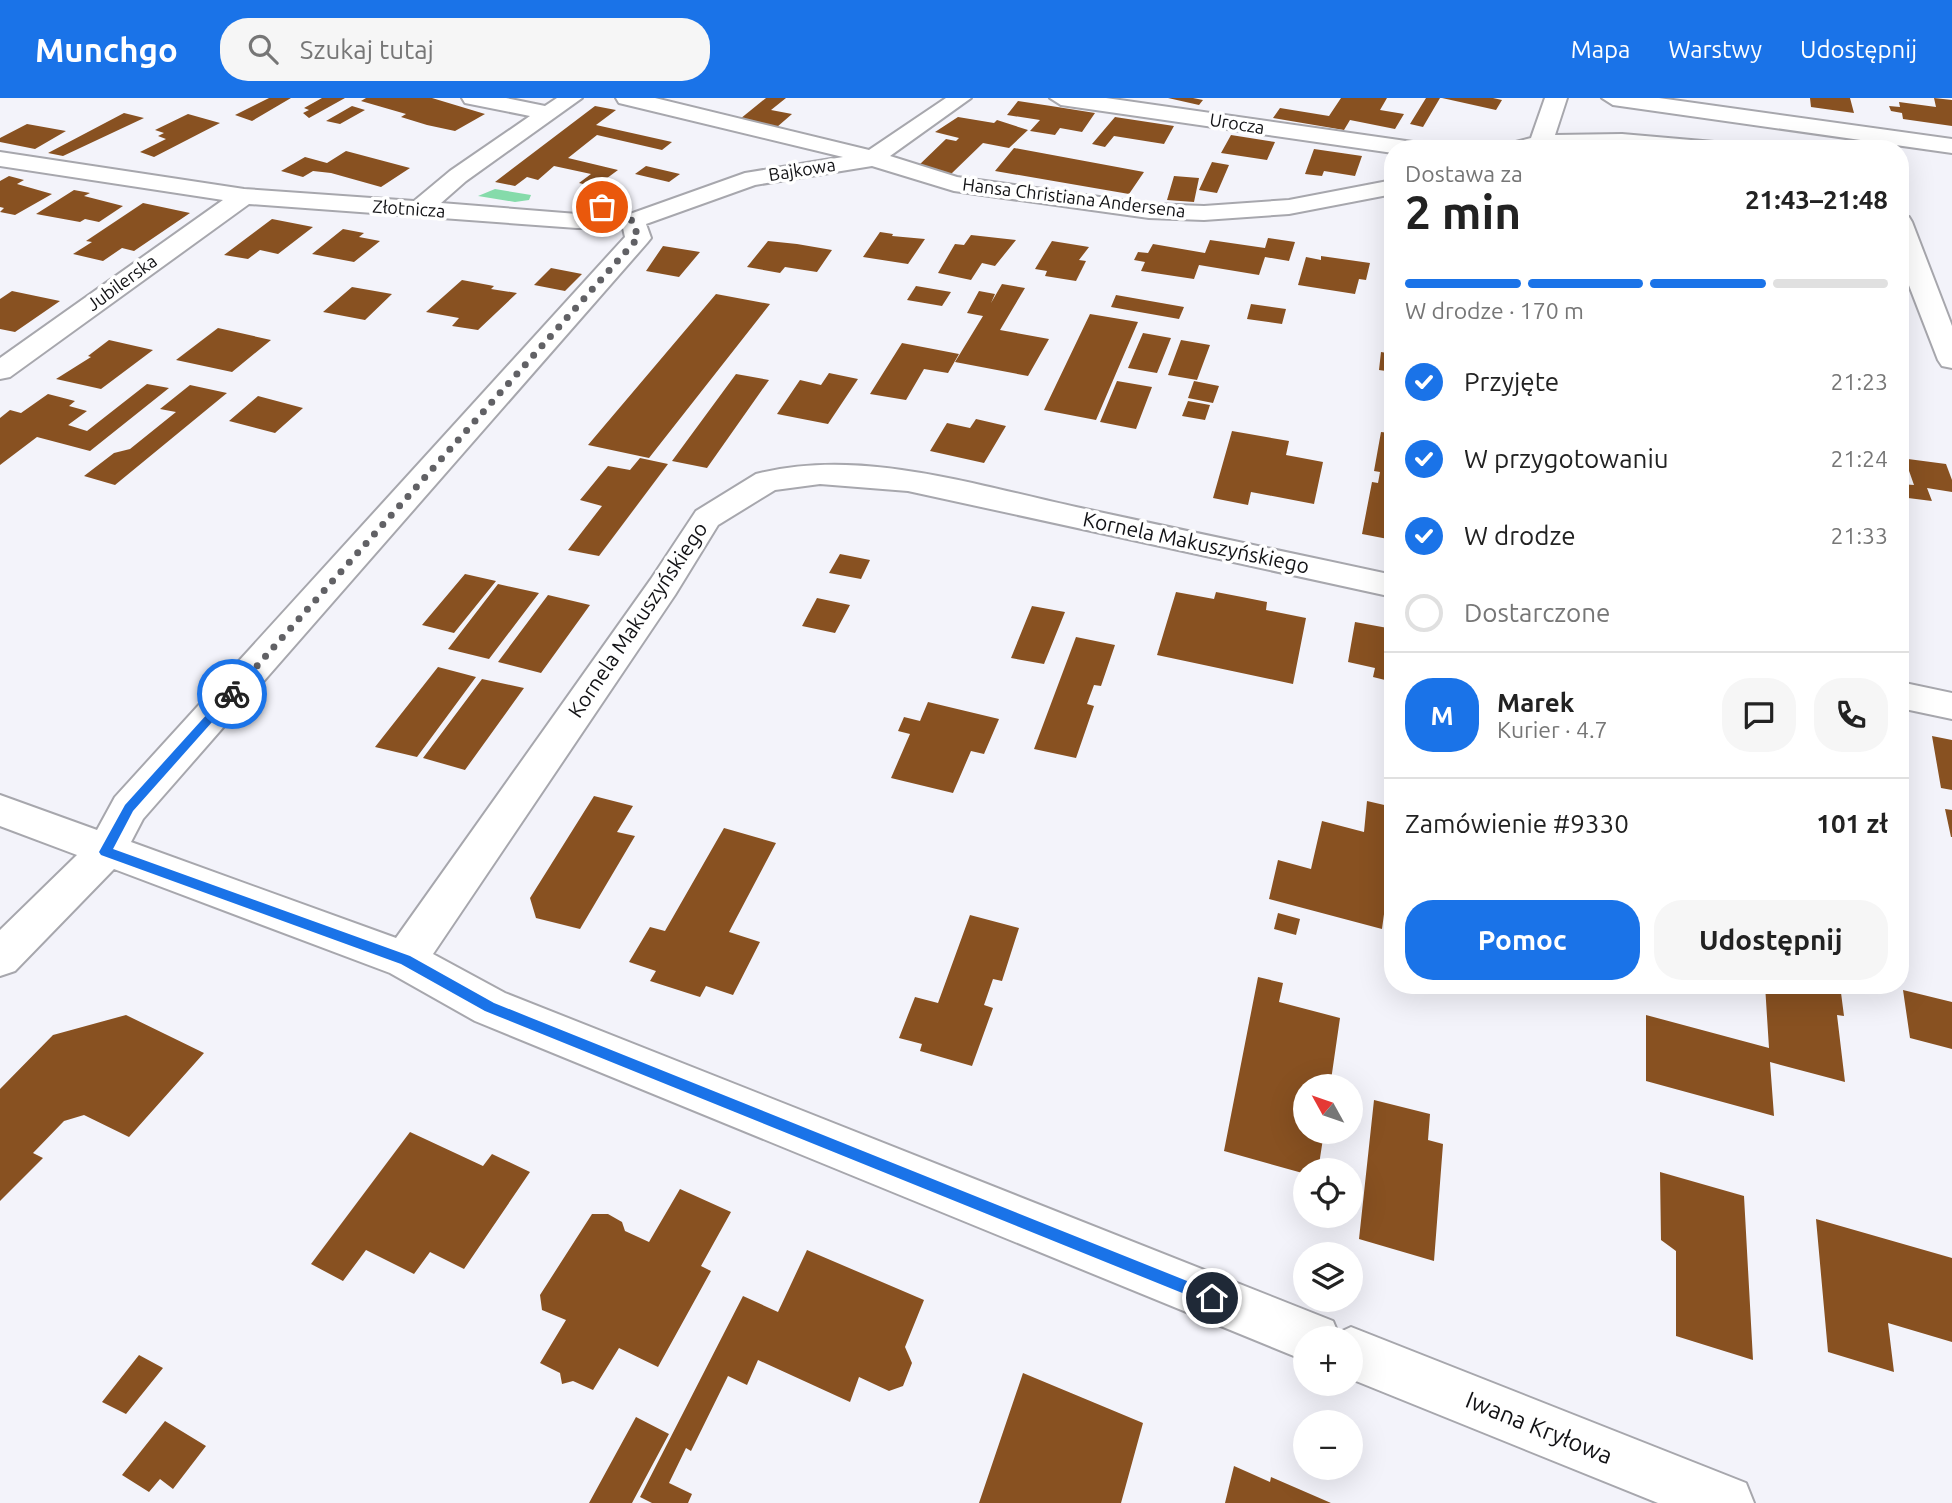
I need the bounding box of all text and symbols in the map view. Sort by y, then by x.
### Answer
search box [220,18,710,81]
icon: search [244,30,282,68]
text: Munchgo [35,31,178,68]
text: Szukaj tutaj [300,35,434,64]
text: Mapa [1571,36,1630,63]
text: Warstwy [1668,36,1762,63]
text: Udostępnij [1800,36,1917,63]
street label: Urocza [1208,109,1266,137]
street label: Bajkowa [767,154,837,184]
text: Dostawa za [1405,161,1523,186]
street label: Hansa Christiana Andersena [961,173,1187,221]
pin [572,177,632,237]
text: 21:43–21:48 [1745,185,1888,214]
text: 2 min [1405,186,1521,238]
icon: bag [583,188,621,226]
street label: Złotnicza [372,195,446,221]
street label: Jubilerska [83,250,160,314]
text: W drodze · 170 m [1405,298,1584,323]
icon: check [1405,363,1443,401]
text: Przyjęte [1464,367,1559,396]
text: 21:23 [1830,369,1888,394]
icon: check [1405,440,1443,478]
text: W przygotowaniu [1464,444,1669,473]
text: 21:24 [1830,446,1888,471]
street label: Kornela Makuszyńskiego [1081,506,1312,578]
street label: Kornela Makuszyńskiego [563,517,712,722]
icon: check [1405,517,1443,555]
text: W drodze [1464,521,1576,550]
text: 21:33 [1830,523,1888,548]
text: Dostarczone [1464,598,1610,627]
courier [197,659,267,729]
icon: bike [213,675,251,713]
button: chat [1722,678,1796,752]
button: phone [1814,678,1888,752]
text: Marek [1497,688,1574,717]
text: M [1430,701,1454,730]
text: Kurier · 4.7 [1497,717,1608,742]
text: Zamówienie #9330 [1405,809,1629,838]
text: 101 zł [1816,809,1888,838]
button: Pomoc [1405,900,1640,980]
button: Udostępnij [1654,900,1888,980]
north arrow [1293,1074,1363,1144]
map controls [1293,1074,1363,1480]
button: locate [1293,1158,1363,1228]
button: layers [1293,1242,1363,1312]
pin [1182,1268,1242,1328]
icon: home [1193,1279,1231,1317]
button: + [1293,1326,1363,1396]
street label: Iwana Kryłowa [1462,1386,1616,1469]
button: − [1293,1410,1363,1480]

